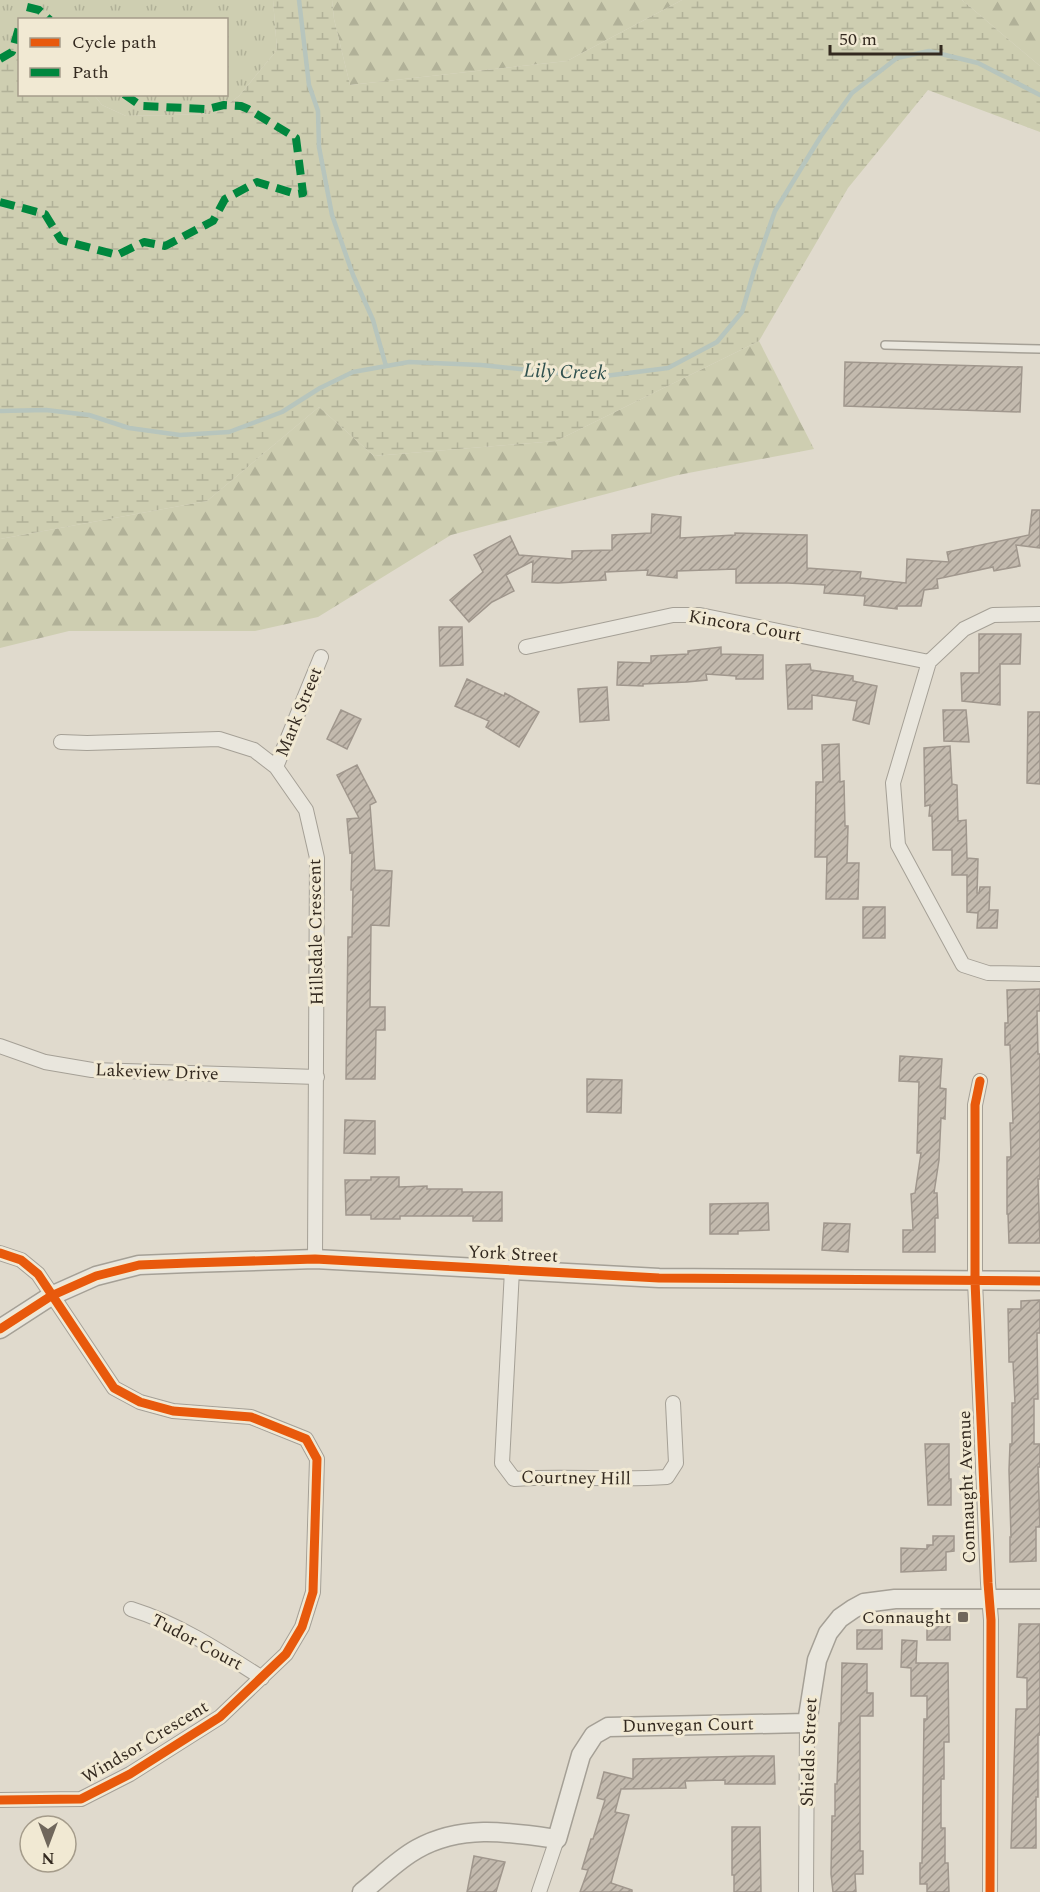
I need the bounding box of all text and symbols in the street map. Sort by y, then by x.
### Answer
legend [18,18,228,96]
scale bar [830,18,941,56]
text: 50 m [839,26,877,53]
text: Cycle path [72,29,157,56]
text: Path [72,59,109,86]
water label: Lily Creek [523,356,608,388]
street label: Kincora Court [686,603,804,649]
street label: Mark Street [269,663,329,761]
street label: Hillsdale Crescent [301,858,331,1006]
street label: Lakeview Drive [95,1056,219,1088]
street label: York Street [467,1238,559,1270]
street label: Connaught Avenue [951,1410,983,1564]
street label: Courtney Hill [521,1464,631,1492]
place label: Connaught [862,1604,951,1631]
street label: Tudor Court [147,1607,247,1677]
marker: Connaught [956,1610,970,1624]
street label: Windsor Crescent [76,1693,214,1791]
street label: Shields Street [794,1697,824,1807]
street label: Dunvegan Court [622,1710,754,1740]
north arrow [18,1814,78,1874]
text: N [41,1846,55,1870]

